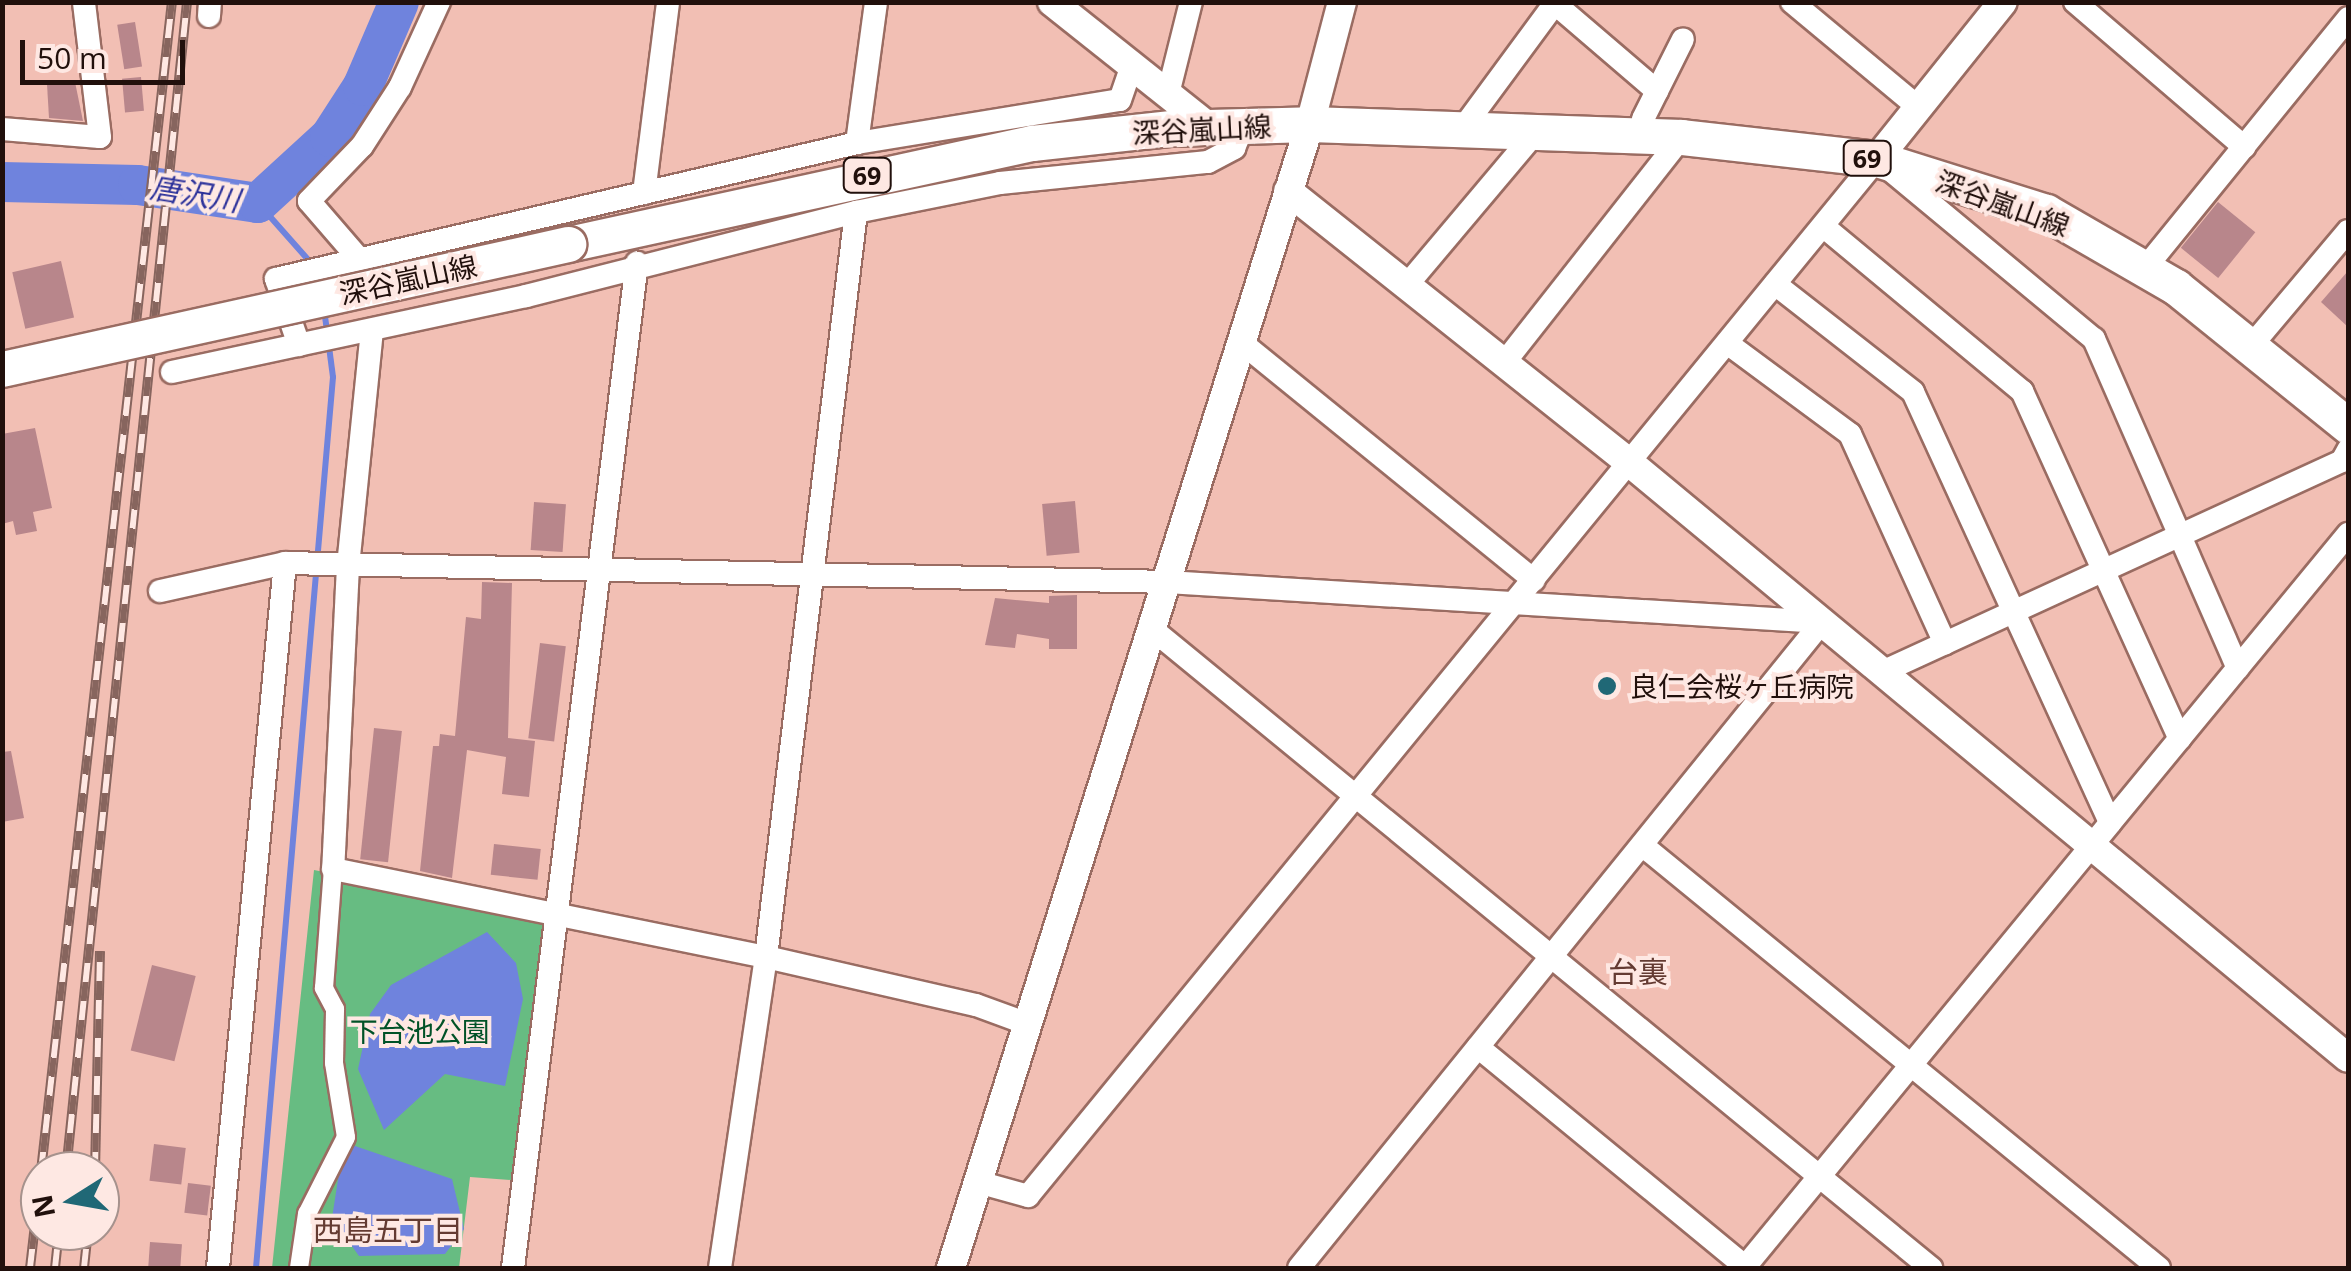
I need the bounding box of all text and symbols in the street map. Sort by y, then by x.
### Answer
scale bar [25,20,190,82]
text: 50 m [37,37,107,78]
street label: 深谷嵐山線 [1131,109,1273,149]
road number: 69 [1842,138,1892,178]
road number: 69 [842,155,892,195]
street label: 深谷嵐山線 [1931,163,2075,243]
water label: 唐沢川 [148,169,242,219]
street label: 深谷嵐山線 [336,248,480,310]
place label: 良仁会桜ヶ丘病院 [1630,669,1854,703]
marker: 良仁会桜ヶ丘病院 [1594,673,1620,699]
district label: 台裏 [1608,954,1668,990]
park label: 下台池公園 [350,1014,490,1048]
north arrow [20,1151,120,1251]
text: N [22,1192,63,1221]
district label: 西島五丁目 [313,1212,463,1248]

